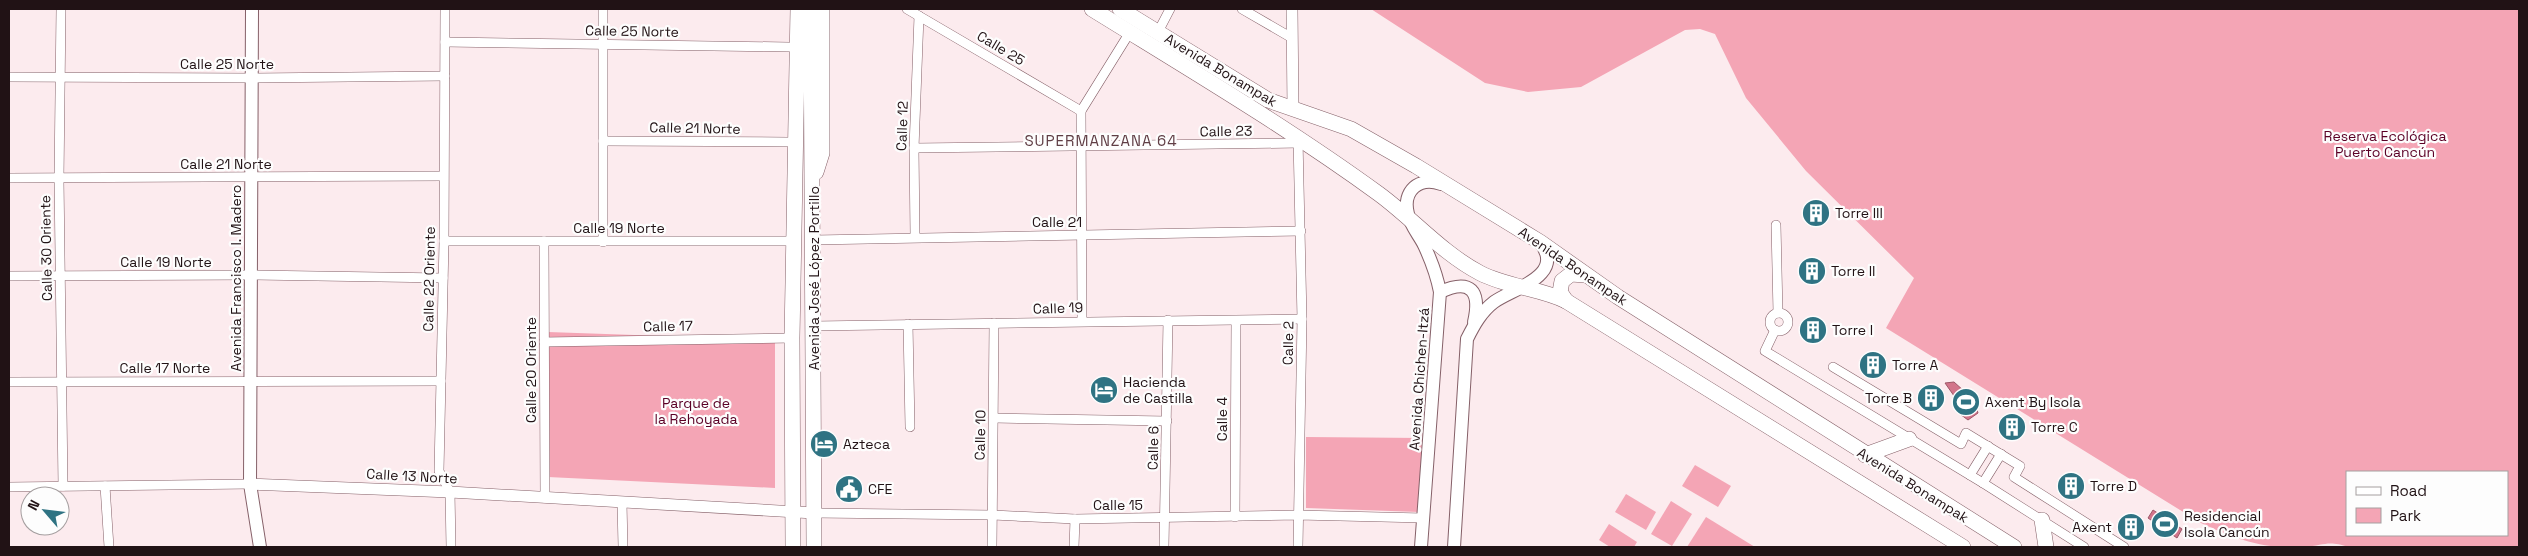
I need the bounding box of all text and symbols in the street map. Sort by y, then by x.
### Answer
street label: Calle 25 Norte [585,21,679,41]
street label: Calle 25 [974,27,1028,69]
street label: Avenida Bonampak [1162,29,1281,111]
street label: Calle 25 Norte [180,55,274,73]
street label: Calle 12 [892,101,912,151]
street label: Calle 21 Norte [649,118,741,138]
street label: Calle 23 [1200,122,1252,140]
park label: Reserva Ecológica Puerto Cancún [2324,127,2446,161]
district label: SUPERMANZANA 64 [1024,131,1178,150]
street label: Calle 21 Norte [180,155,272,173]
street label: Avenida Francisco I. Madero [227,185,245,371]
street label: Avenida José López Portillo [805,186,823,370]
street label: Calle 30 Oriente [36,195,56,301]
building icon: Torre III [1801,198,1831,228]
place label: Torre III [1835,204,1883,222]
street label: Calle 21 [1032,213,1082,231]
street label: Calle 19 Norte [573,219,665,237]
street label: Avenida Bonampak [1515,223,1631,309]
street label: Calle 22 Oriente [419,226,439,332]
street label: Calle 19 Norte [120,253,212,271]
building icon: Torre II [1797,256,1827,286]
place label: Torre II [1831,262,1876,280]
street label: Calle 19 [1033,298,1083,318]
street label: Avenida Chichen-Itzá [1405,307,1433,451]
building icon: Torre I [1798,315,1828,345]
street label: Calle 20 Oriente [522,317,540,423]
street label: Calle 17 [643,317,693,335]
street label: Calle 2 [1279,321,1297,365]
place label: Torre I [1832,321,1873,339]
building icon: Torre A [1858,350,1888,380]
place label: Torre A [1892,356,1938,374]
street label: Calle 17 Norte [120,359,210,377]
place label: Hacienda de Castilla [1123,373,1193,407]
hotel icon: Hacienda de Castilla [1089,375,1119,405]
building icon: Torre B [1916,383,1946,413]
sports icon: Axent By Isola [1951,387,1981,417]
place label: Torre B [1865,389,1912,407]
place label: Axent By Isola [1985,393,2081,411]
park label: Parque de la Rehoyada [655,394,737,428]
street label: Calle 4 [1213,396,1231,441]
street label: Calle 10 [971,410,989,460]
building icon: Torre C [1997,412,2027,442]
place label: Torre C [2031,418,2078,436]
street label: Calle 6 [1144,426,1162,470]
hotel icon: Azteca [809,429,839,459]
place label: Azteca [843,435,890,453]
street label: Avenida Bonampak [1854,443,1972,527]
street label: Calle 13 Norte [366,465,458,487]
building icon: Torre D [2056,471,2086,501]
legend [2346,471,2508,536]
public building icon: CFE [834,474,864,504]
place label: Torre D [2090,477,2137,495]
place label: CFE [868,480,893,498]
text: Road [2390,481,2427,500]
north arrow [20,486,70,536]
street label: Calle 15 [1093,496,1143,514]
text: N [23,497,44,513]
text: Park [2390,506,2421,525]
place label: Residencial Isola Cancún [2184,507,2270,541]
sports icon: Residencial Isola Cancún [2150,509,2180,539]
building icon: Axent [2116,512,2146,542]
place label: Axent [2072,518,2112,536]

